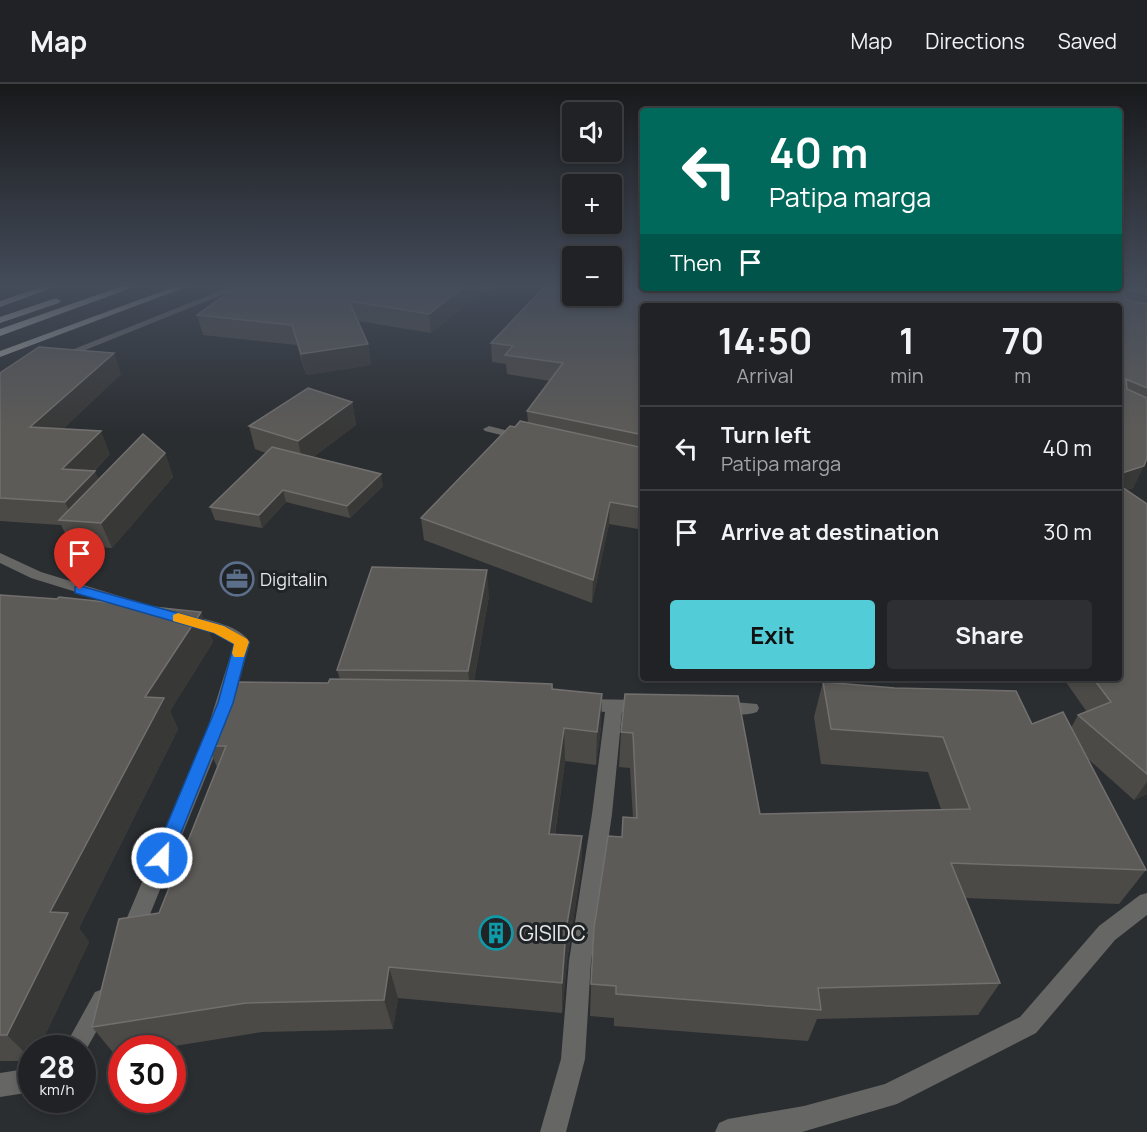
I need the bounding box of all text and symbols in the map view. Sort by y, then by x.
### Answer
text: Map [30,22,87,60]
text: Map [851,27,892,55]
text: Directions [925,27,1025,55]
text: Saved [1058,27,1117,55]
map controls [562,102,622,306]
button: sound [562,102,622,162]
text: 40 m [769,123,868,181]
icon: left [670,132,748,210]
button: + [562,174,622,234]
text: Patipa marga [769,178,931,215]
button: − [562,246,622,306]
icon: arrive [734,246,767,279]
text: Then [670,248,722,278]
text: 14:50 [718,316,812,365]
text: 1 [899,316,915,365]
text: 70 [1001,316,1044,365]
text: Arrival [737,362,794,389]
text: min [890,362,924,389]
text: m [1014,362,1031,389]
text: Turn left [721,420,811,450]
icon: left [670,432,703,465]
text: 40 m [1043,433,1092,463]
text: Patipa marga [721,450,841,477]
icon: arrive [670,516,703,549]
text: Arrive at destination [721,517,939,547]
text: 30 m [1043,517,1092,547]
pin [54,528,105,590]
icon: arrive [63,537,96,570]
office icon: Digitalin [219,561,255,597]
place label: Digitalin [260,567,327,591]
button: Exit [670,600,875,669]
button: Share [887,600,1092,669]
position arrow [130,826,194,890]
building icon: GISIDC [478,915,514,951]
place label: GISIDC [519,919,586,947]
speed limit sign: 30 [108,1035,186,1113]
text: 28 [39,1046,75,1087]
text: km/h [40,1079,74,1100]

